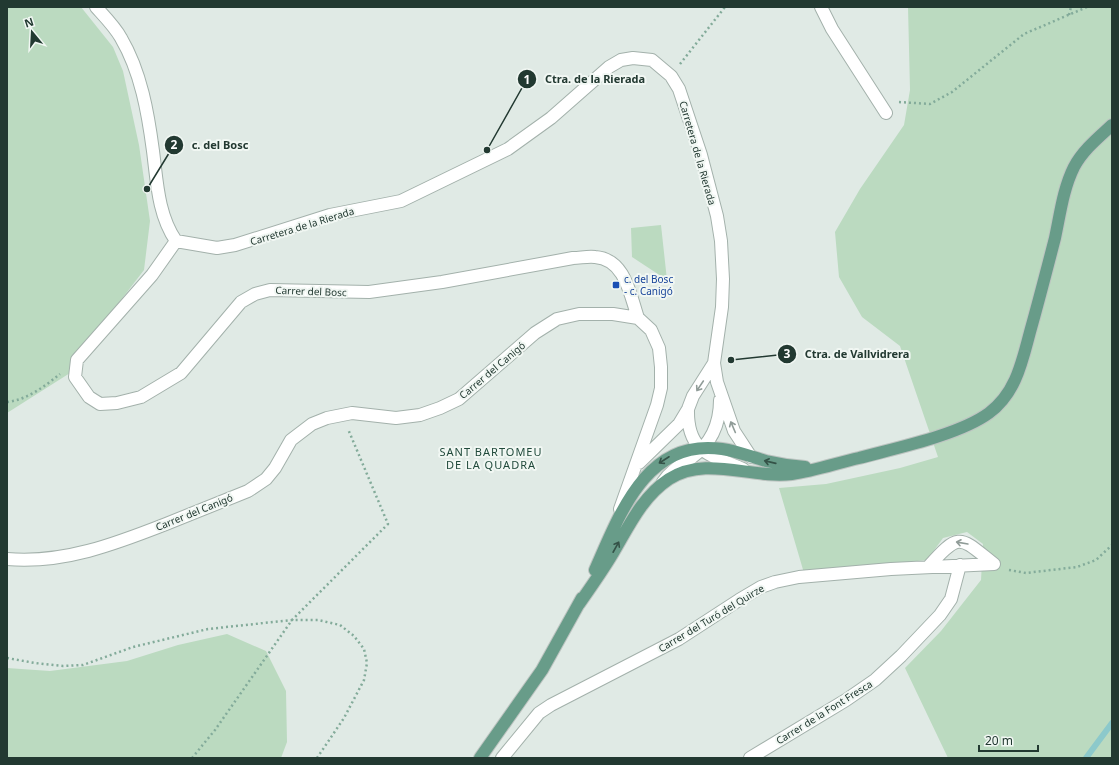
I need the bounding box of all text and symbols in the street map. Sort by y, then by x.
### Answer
north arrow [12,12,52,52]
text: N [22,13,35,31]
callout: Ctra. de la Rierada [517,68,653,91]
text: 1 [524,71,530,88]
text: Ctra. de la Rierada [545,71,645,86]
street label: Carretera de la Rierada [676,99,720,207]
callout: c. del Bosc [164,134,257,157]
text: 2 [171,136,178,153]
text: c. del Bosc [192,137,249,152]
street label: Carretera de la Rierada [248,204,356,248]
place label: c. del Bosc - c. Canigó [624,272,673,298]
marker: c. del Bosc - c. Canigó [611,280,621,290]
street label: Carrer del Bosc [275,283,347,299]
street label: Carrer del Canigó [456,338,528,402]
callout: Ctra. de Vallvidrera [777,343,917,366]
text: 3 [784,345,791,362]
text: Ctra. de Vallvidrera [805,346,909,361]
one-way arrow [696,380,704,391]
one-way arrow [728,421,736,433]
district label: SANT BARTOMEU DE LA QUADRA [439,444,543,472]
one-way arrow [658,456,669,465]
one-way arrow [764,457,777,465]
street label: Carrer del Canigó [153,490,235,534]
one-way arrow [955,539,968,547]
one-way arrow [613,542,620,554]
street label: Carrer del Turó del Quirze [655,581,767,655]
street label: Carrer de la Font Fresca [773,677,875,747]
scale bar [979,727,1038,753]
text: 20 m [985,732,1013,749]

